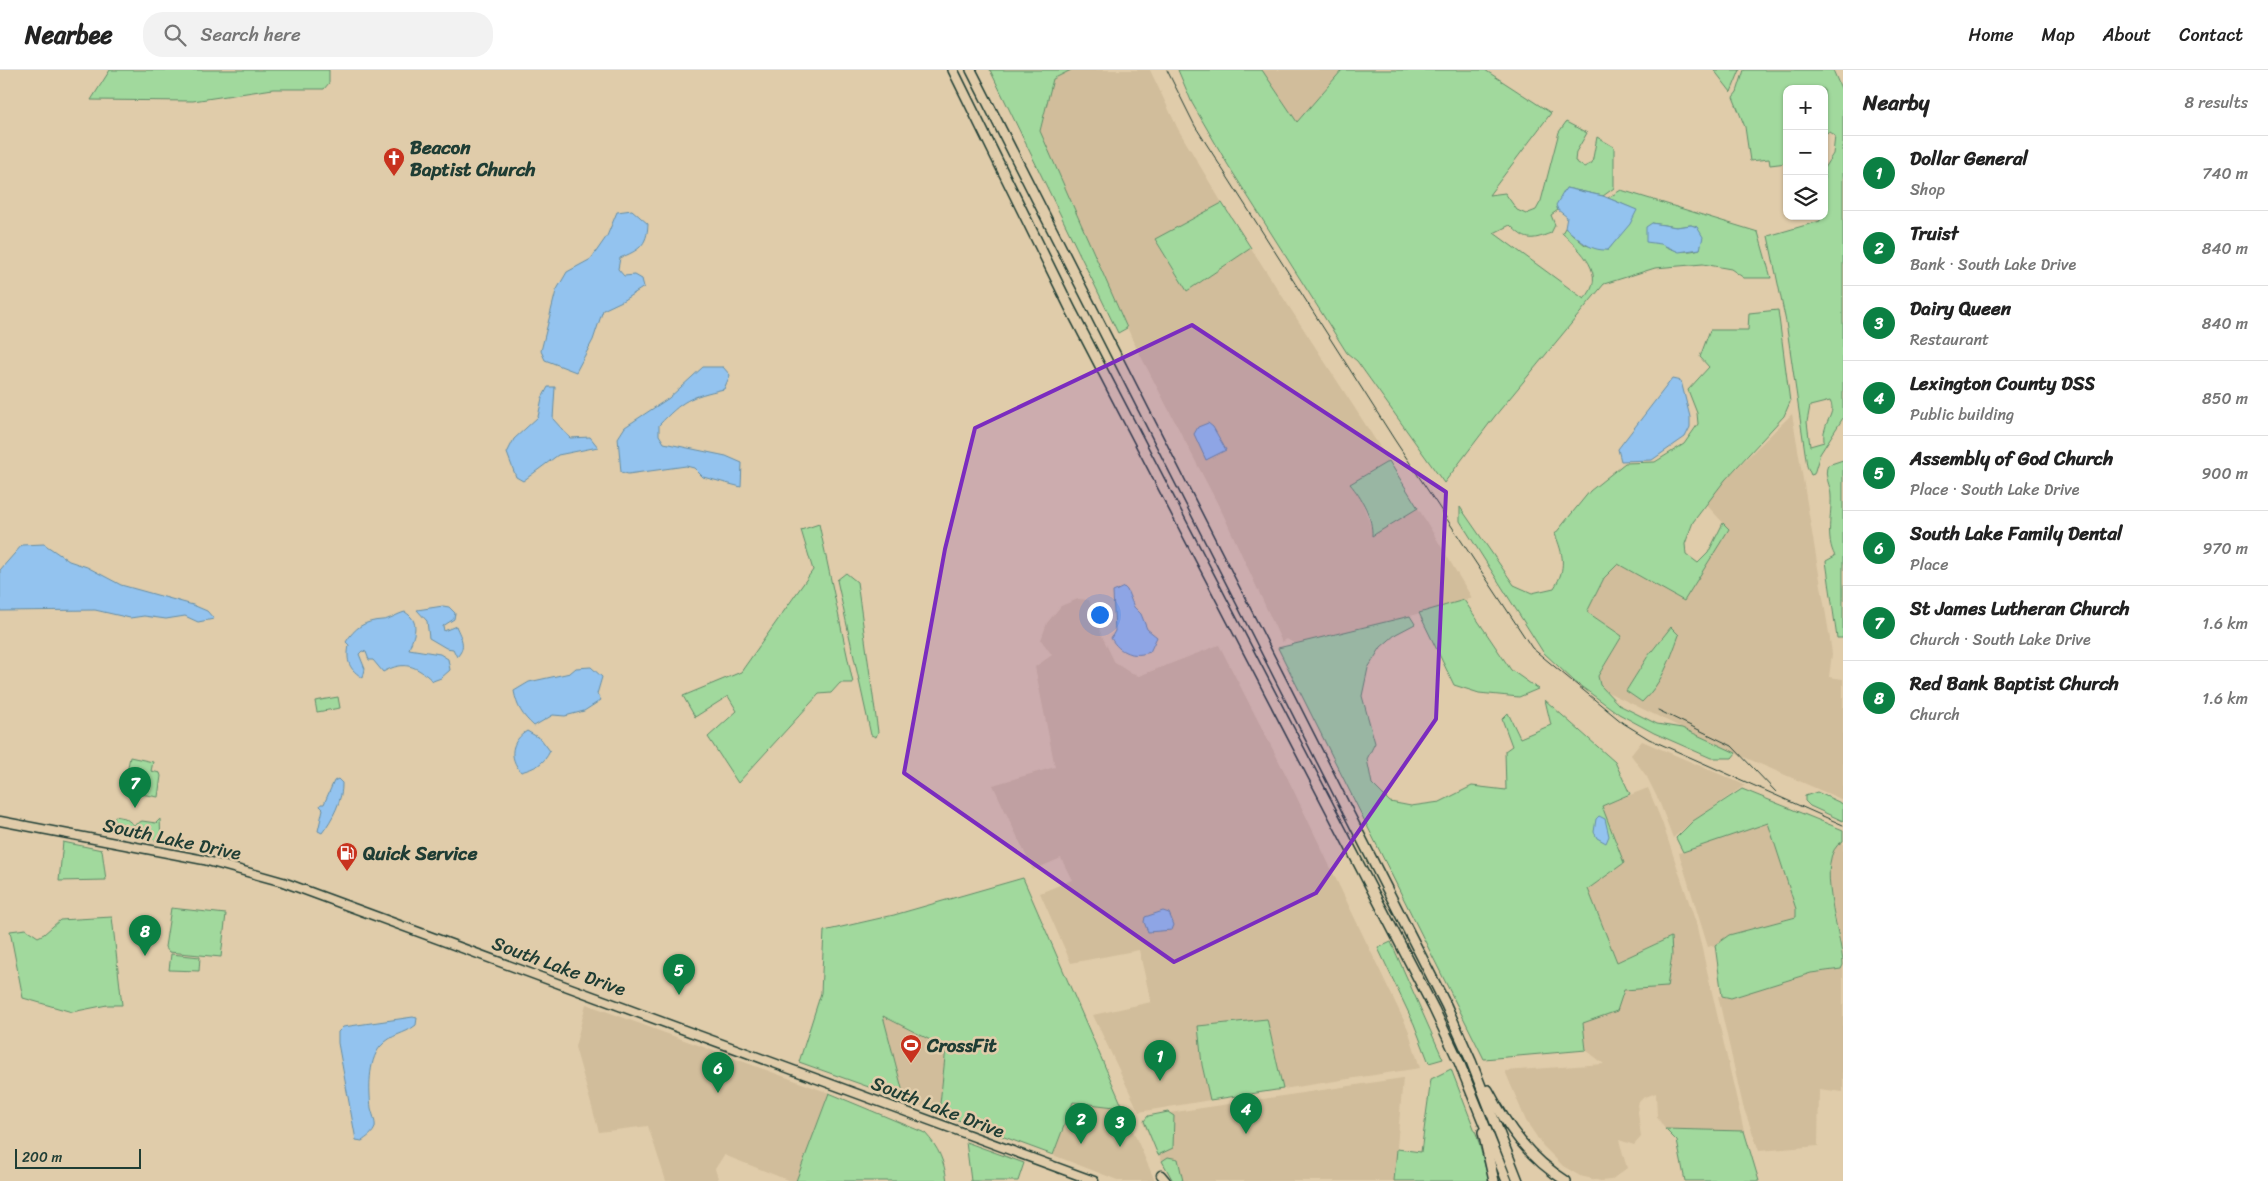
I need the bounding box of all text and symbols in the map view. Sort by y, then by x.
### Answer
search box [143,12,493,57]
text: Nearbee [25,14,113,56]
text: Search here [201,18,301,51]
text: Home [1969,19,2014,51]
text: Map [2042,19,2075,51]
text: About [2103,19,2151,51]
text: Contact [2179,19,2243,51]
icon: search [161,21,189,49]
text: Nearby [1863,84,1929,122]
map controls [1783,85,1828,220]
button: + [1783,85,1828,130]
text: 8 results [2185,88,2248,117]
button: − [1783,130,1828,175]
place label: Beacon Baptist Church [410,131,535,186]
text: Dollar General [1910,142,2028,175]
church icon: Beacon Baptist Church [382,146,406,177]
text: 1 [1876,159,1882,188]
text: 740 m [2202,159,2248,188]
button: layers [1783,175,1828,220]
text: Shop [1910,175,1945,204]
text: Truist [1910,217,1958,250]
text: 2 [1874,234,1884,263]
text: 840 m [2202,234,2248,263]
text: Bank · South Lake Drive [1910,250,2076,279]
text: Dairy Queen [1910,292,2011,325]
text: 3 [1875,309,1883,338]
text: 840 m [2202,309,2248,338]
text: Restaurant [1910,325,1989,354]
text: Lexington County DSS [1910,367,2095,400]
text: 4 [1874,384,1884,413]
text: 850 m [2202,384,2248,413]
text: Public building [1910,400,2014,429]
text: Assembly of God Church [1910,442,2113,475]
text: 5 [1874,459,1884,488]
text: 900 m [2202,459,2248,488]
text: Place · South Lake Drive [1910,475,2079,504]
text: South Lake Family Dental [1910,517,2123,550]
text: 6 [1874,534,1884,563]
text: 970 m [2202,534,2248,563]
text: Place [1910,550,1949,579]
text: St James Lutheran Church [1910,592,2129,625]
your location [1087,602,1113,628]
text: 7 [1874,609,1884,638]
text: 1.6 km [2202,609,2248,638]
text: Church · South Lake Drive [1910,625,2091,654]
text: Red Bank Baptist Church [1910,667,2119,700]
text: 8 [1874,684,1884,713]
text: 1.6 km [2202,684,2248,713]
text: Church [1910,700,1960,729]
pin: 7 [119,767,151,808]
street label: South Lake Drive [100,808,244,870]
place label: Quick Service [363,837,478,870]
fuel station icon: Quick Service [335,841,359,872]
pin: 8 [129,915,161,956]
street label: South Lake Drive [487,926,631,1006]
pin: 5 [663,954,695,995]
place label: CrossFit [926,1029,997,1062]
sports icon: CrossFit [899,1033,923,1064]
pin: 1 [1144,1040,1176,1081]
pin: 6 [702,1052,734,1093]
street label: South Lake Drive [867,1066,1009,1148]
pin: 4 [1230,1093,1262,1134]
pin: 2 [1065,1103,1097,1144]
pin: 3 [1104,1106,1136,1147]
text: 200 m [22,1145,62,1170]
scale bar [15,1146,141,1169]

